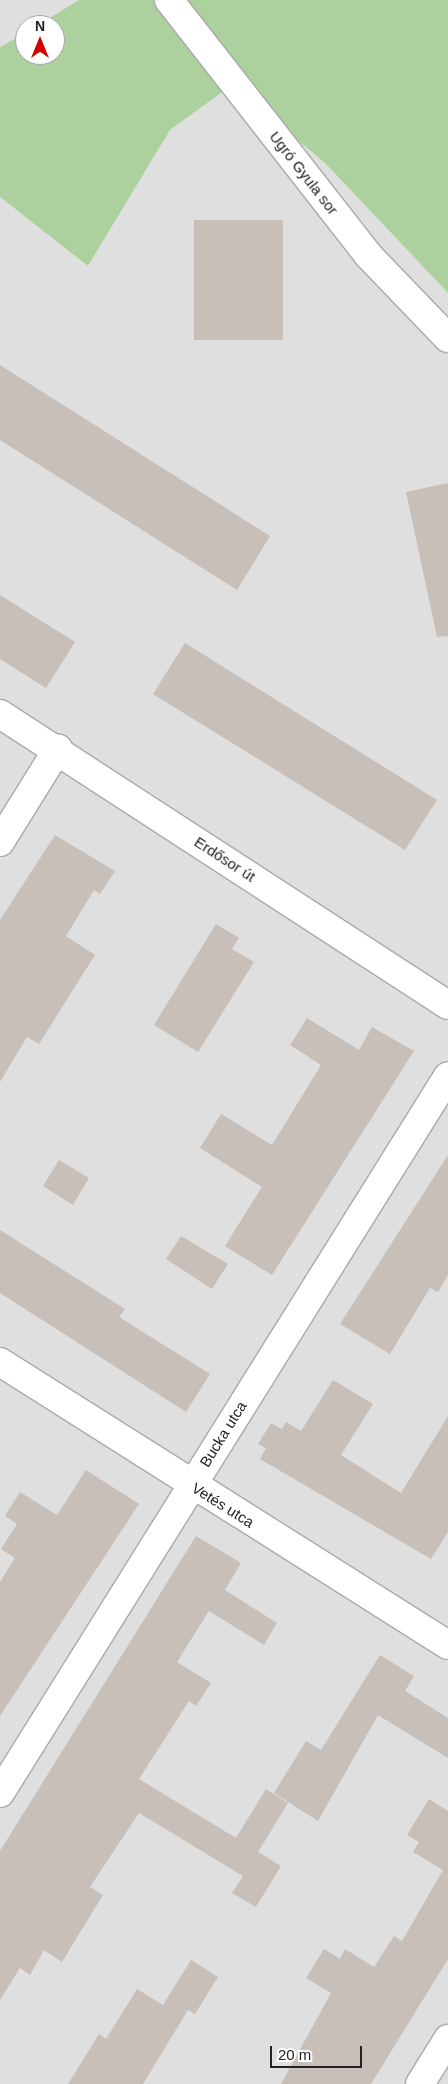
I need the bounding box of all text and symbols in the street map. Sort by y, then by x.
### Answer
north arrow [15,15,65,65]
text: N [35,18,45,34]
street label: Ugró Gyula sor [266,128,342,218]
street label: Erdősor út [191,833,259,885]
street label: Bucka utca [196,1398,250,1470]
street label: Vetés utca [189,1479,257,1531]
scale bar [273,2036,366,2068]
text: 20 m [278,2046,311,2063]

